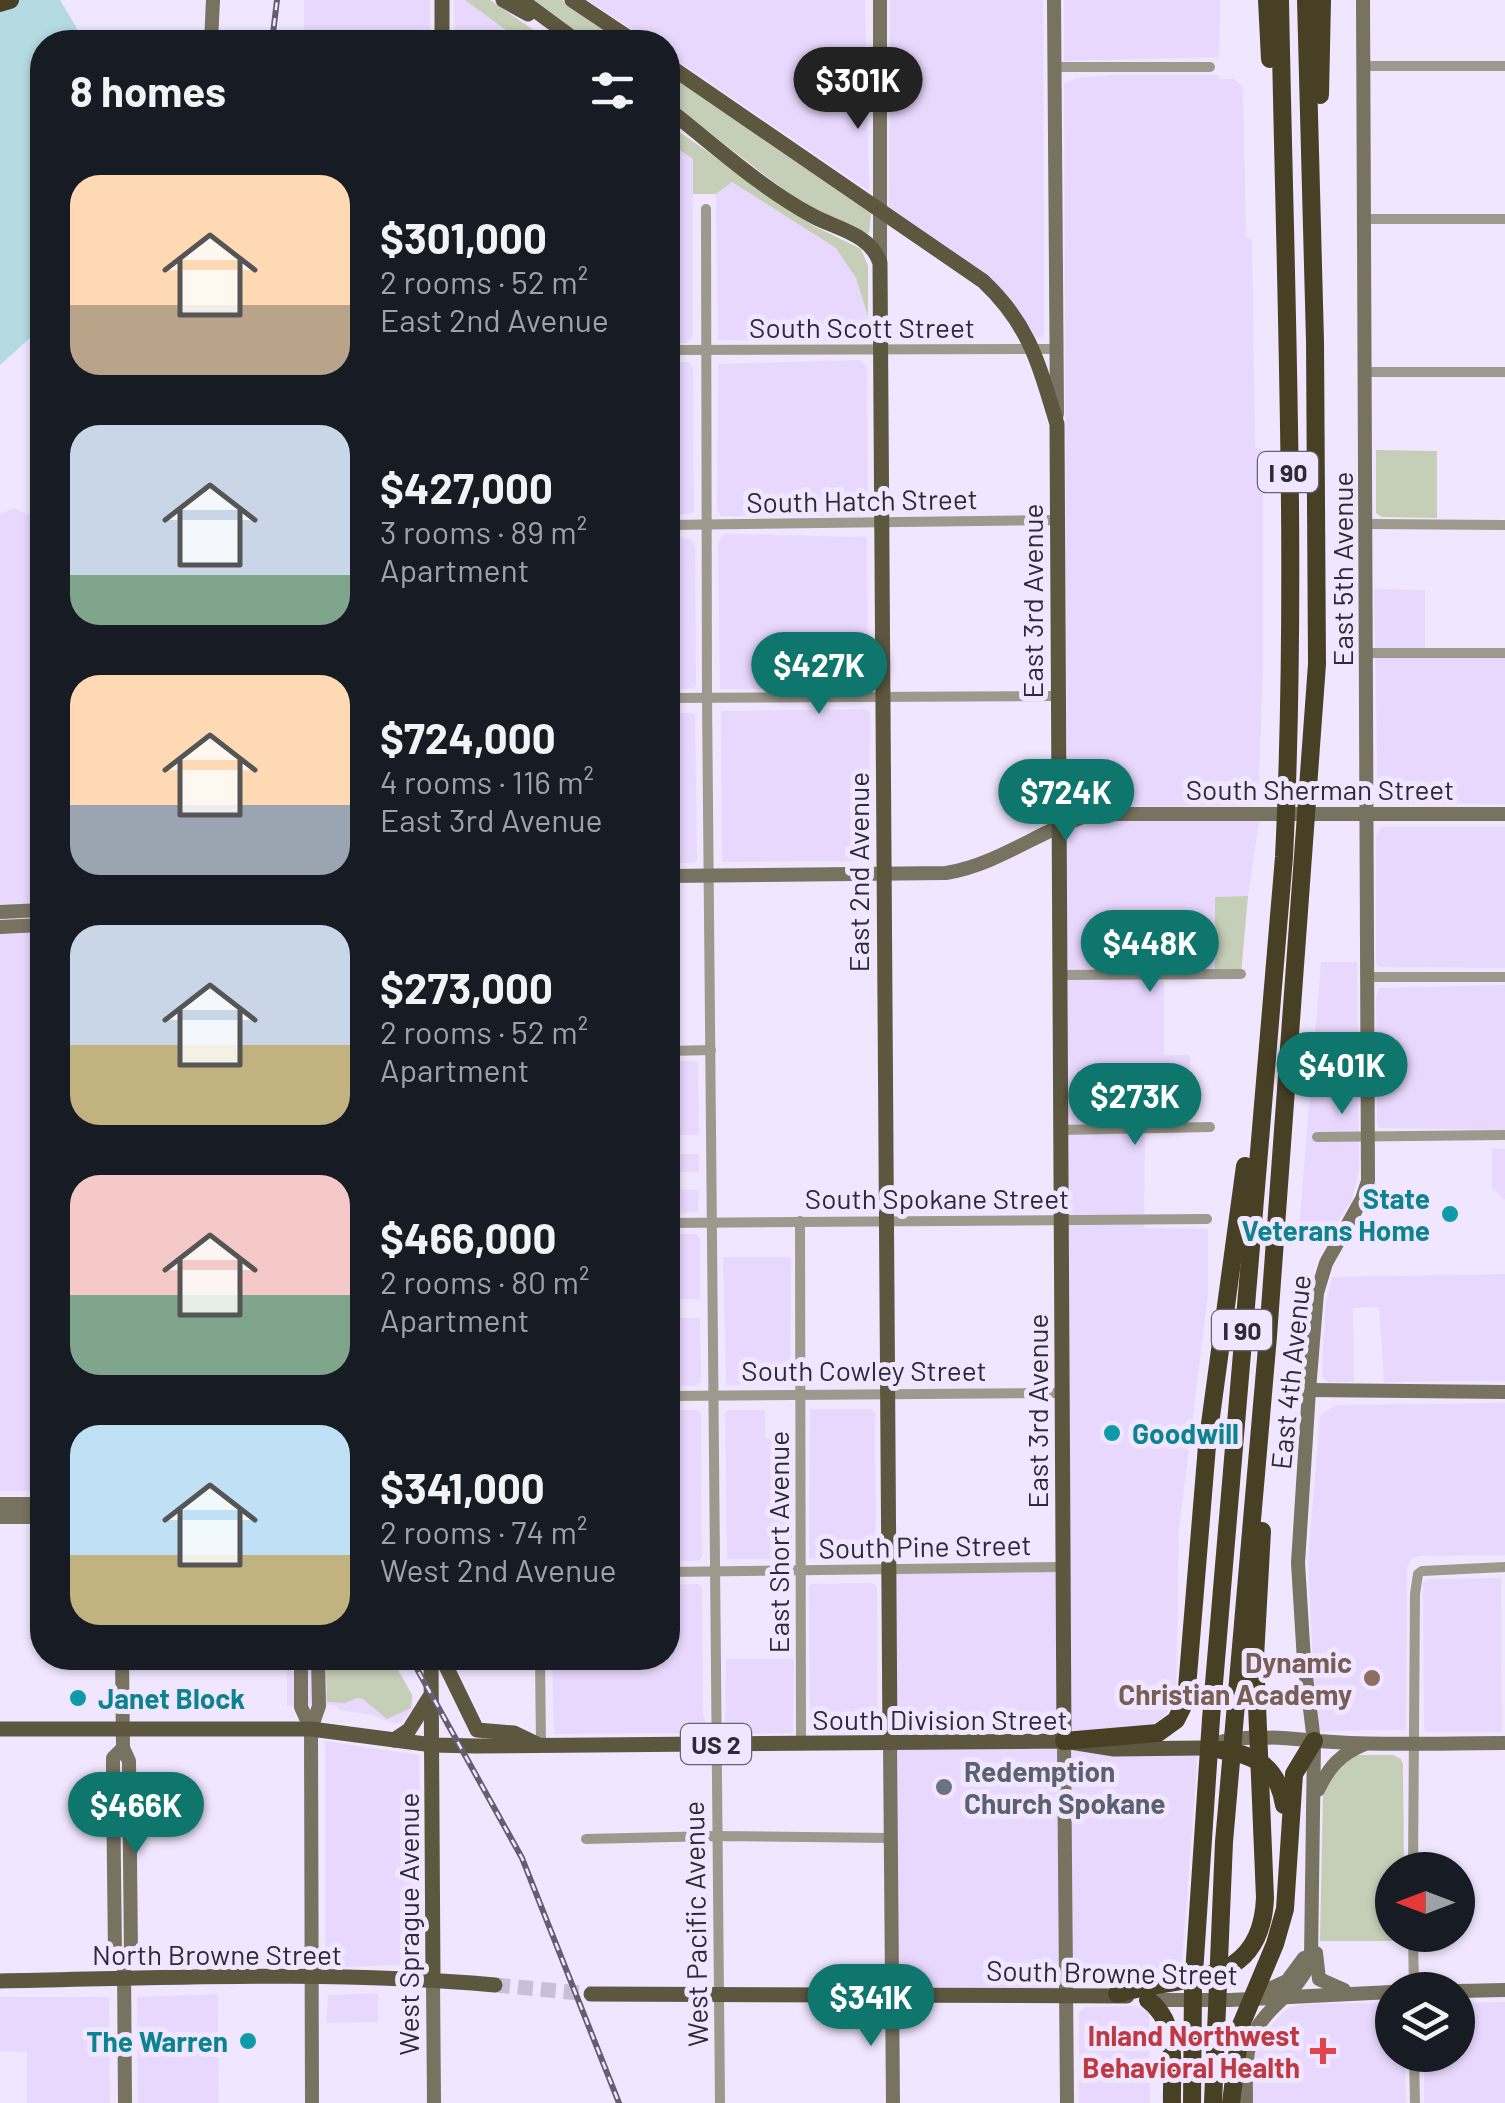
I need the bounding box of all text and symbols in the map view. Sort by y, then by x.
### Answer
pin: $301K [788,47,928,132]
text: $301K [816,60,900,98]
icon: filters [585,63,640,118]
text: 8 homes [70,65,226,115]
text: $301,000 [380,212,547,262]
icon: home [150,215,270,335]
text: 2 rooms · 52 m² [380,262,588,300]
text: East 2nd Avenue [380,300,609,338]
street label: South Scott Street [749,310,975,344]
road number: I 90 [1258,452,1318,492]
text: $427,000 [380,462,553,512]
icon: home [150,465,270,585]
street label: East 5th Avenue [1325,472,1359,666]
street label: South Hatch Street [746,481,978,519]
street label: East 3rd Avenue [1015,504,1049,698]
text: 3 rooms · 89 m² [380,512,587,550]
text: Apartment [380,550,529,588]
pin: $427K [749,632,889,717]
text: $427K [773,645,865,683]
text: $724,000 [380,712,556,762]
icon: home [150,715,270,835]
pin: $724K [996,759,1136,844]
text: 4 rooms · 116 m² [380,762,594,800]
street label: East 2nd Avenue [841,772,875,972]
text: $724K [1020,772,1112,810]
street label: South Sherman Street [1186,772,1454,806]
text: East 3rd Avenue [380,800,603,838]
pin: $448K [1080,910,1220,995]
text: $448K [1103,923,1197,961]
text: $273,000 [380,962,553,1012]
icon: home [150,965,270,1085]
text: 2 rooms · 52 m² [380,1012,588,1050]
pin: $401K [1272,1032,1412,1117]
text: $401K [1299,1045,1385,1083]
text: Apartment [380,1050,529,1088]
pin: $273K [1065,1063,1205,1148]
text: $273K [1090,1076,1180,1114]
street label: South Spokane Street [805,1181,1069,1215]
place label: State Veterans Home [1242,1181,1430,1247]
marker: State Veterans Home [1439,1203,1461,1225]
text: $466,000 [380,1212,556,1262]
icon: home [150,1215,270,1335]
text: 2 rooms · 80 m² [380,1262,589,1300]
street label: East 4th Avenue [1263,1273,1317,1471]
text: Apartment [380,1300,529,1338]
road number: I 90 [1212,1310,1272,1350]
street label: East 3rd Avenue [1020,1314,1054,1508]
street label: South Cowley Street [741,1353,987,1387]
place label: Goodwill [1132,1416,1239,1450]
marker: Goodwill [1101,1422,1123,1444]
street label: East Short Avenue [761,1431,795,1653]
text: $341,000 [380,1462,545,1512]
icon: home [150,1465,270,1585]
text: 2 rooms · 74 m² [380,1512,587,1550]
street label: South Pine Street [818,1527,1032,1565]
text: West 2nd Avenue [380,1550,616,1588]
place label: Dynamic Christian Academy [1118,1645,1352,1711]
marker: Dynamic Christian Academy [1361,1667,1383,1689]
place label: Janet Block [98,1681,245,1715]
marker: Janet Block [67,1687,89,1709]
street label: South Division Street [812,1702,1068,1736]
road number: US 2 [681,1724,751,1764]
place label: Redemption Church Spokane [964,1754,1166,1820]
pin: $466K [66,1772,206,1857]
marker: Redemption Church Spokane [933,1776,955,1798]
text: $466K [90,1785,182,1823]
street label: West Sprague Avenue [391,1793,425,2055]
street label: West Pacific Avenue [676,1801,714,2047]
north arrow [1375,1852,1475,1952]
map controls [1375,1852,1475,2072]
street label: North Browne Street [92,1937,342,1971]
street label: South Browne Street [986,1953,1238,1991]
pin: $341K [801,1964,941,2049]
button: layers [1375,1972,1475,2072]
text: $341K [829,1977,913,2015]
place label: Inland Northwest Behavioral Health [1082,2018,1300,2084]
place label: The Warren [86,2024,228,2058]
marker: The Warren [237,2030,259,2052]
marker: Inland Northwest Behavioral Health [1310,2038,1336,2064]

